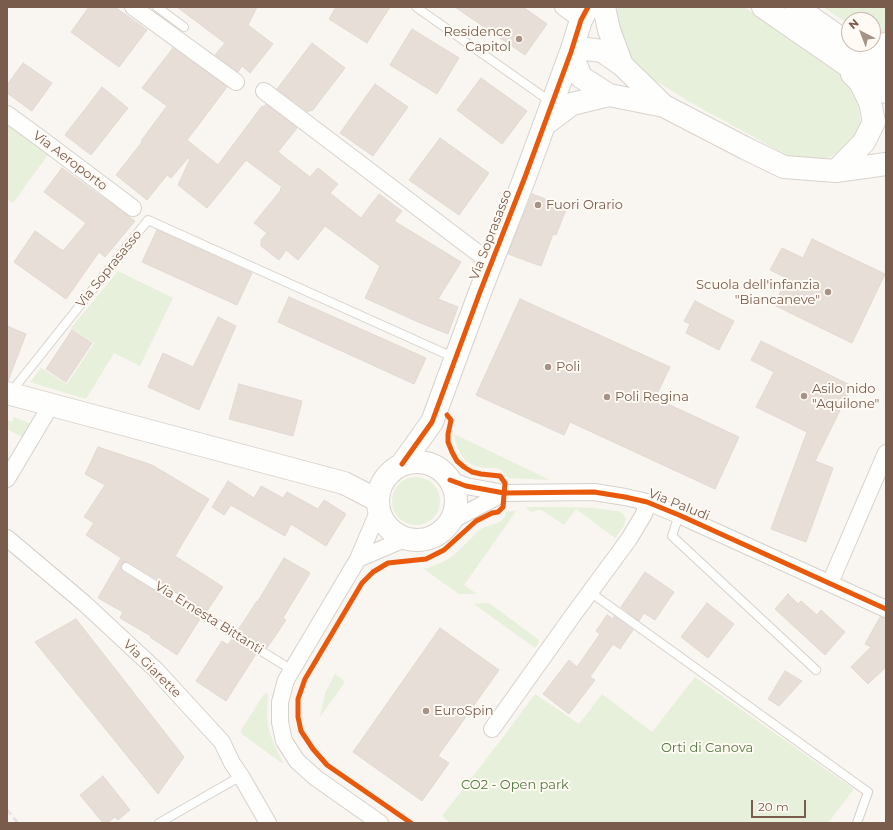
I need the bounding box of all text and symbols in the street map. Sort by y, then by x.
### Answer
north arrow [841,12,881,52]
text: N [846,16,862,32]
place label: Residence Capitol [443,24,511,55]
marker: Residence Capitol [514,34,524,44]
street label: Via Aeroporto [30,128,110,194]
street label: Via Soprasasso [467,188,515,282]
place label: Fuori Orario [546,197,623,213]
marker: Fuori Orario [533,200,543,210]
street label: Via Soprasasso [73,227,145,311]
place label: Scuola dell'infanzia "Biancaneve" [696,277,820,308]
marker: Scuola dell'infanzia "Biancaneve" [823,287,833,297]
place label: Poli [556,359,580,375]
marker: Poli [543,362,553,372]
place label: Asilo nido "Aquilone" [812,381,879,412]
place label: Poli Regina [615,389,689,405]
marker: Asilo nido "Aquilone" [799,391,809,401]
marker: Poli Regina [602,392,612,402]
street label: Via Paludi [646,486,712,524]
street label: Via Ernesta Bittanti [152,578,266,658]
street label: Via Giarette [120,637,184,701]
place label: EuroSpin [434,703,494,719]
marker: EuroSpin [421,706,431,716]
park label: Orti di Canova [661,740,753,756]
park label: CO2 - Open park [461,777,569,793]
scale bar [753,792,808,818]
text: 20 m [758,799,789,814]

